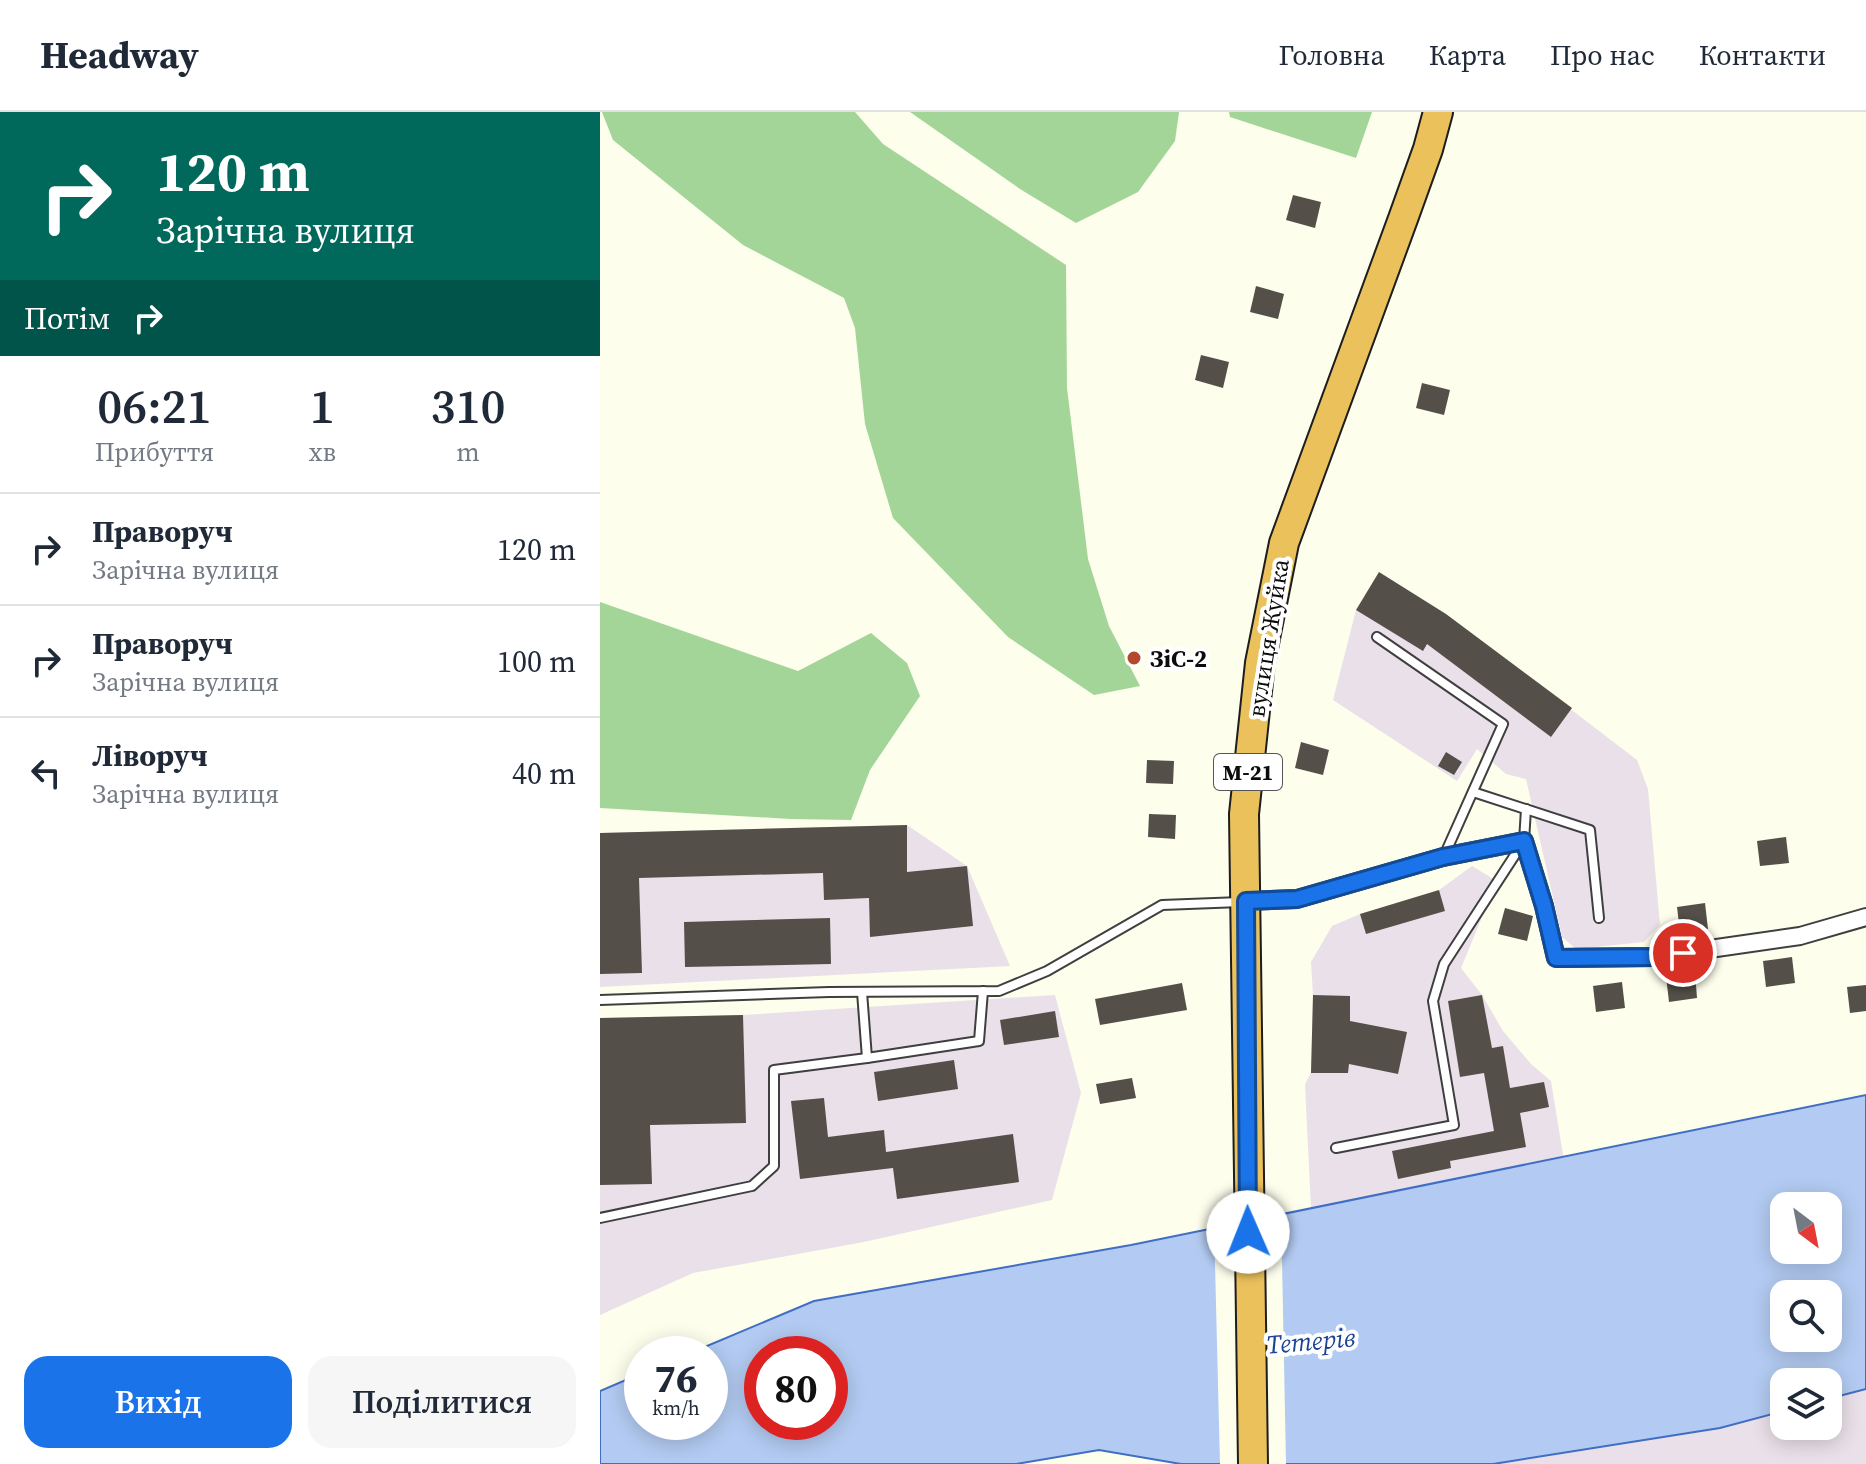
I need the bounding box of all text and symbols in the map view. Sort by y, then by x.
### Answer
text: Headway [40,29,199,81]
text: Головна [1278,36,1385,74]
text: Карта [1429,36,1506,74]
text: Про нас [1550,36,1655,74]
text: Контакти [1699,36,1826,74]
text: 120 m [156,133,310,210]
icon: right [24,144,128,248]
text: Зарічна вулиця [156,206,415,255]
icon: right [126,296,170,340]
text: Потім [24,298,110,339]
text: 06:21 [97,373,211,439]
text: 1 [310,373,335,439]
text: 310 [430,373,505,439]
text: Прибуття [95,434,214,470]
text: хв [309,434,336,470]
text: m [456,434,480,470]
text: Праворуч [92,511,233,552]
icon: right [24,527,68,571]
text: 120 m [497,529,576,570]
text: Зарічна вулиця [92,552,279,588]
street label: вулиця Жуйка [1239,556,1297,720]
text: Праворуч [92,623,233,664]
icon: right [24,639,68,683]
text: 100 m [497,641,576,682]
place label: ЗіС-2 [1150,642,1207,675]
marker: ЗіС-2 [1125,649,1143,667]
text: Зарічна вулиця [92,664,279,700]
text: Ліворуч [92,735,208,776]
icon: left [24,751,68,795]
text: 40 m [512,753,576,794]
road number: М-21 [1214,754,1282,790]
text: Зарічна вулиця [92,776,279,812]
pin [1649,919,1717,987]
icon: arrive [1661,931,1705,975]
position arrow [1206,1190,1290,1274]
north arrow [1770,1192,1842,1264]
map controls [1770,1192,1842,1440]
button: search [1770,1280,1842,1352]
water label: Тетерів [1265,1319,1357,1363]
speed limit sign: 80 [744,1336,848,1440]
text: 76 [654,1351,698,1405]
button: Вихід [24,1356,292,1448]
button: Поділитися [308,1356,576,1448]
button: layers [1770,1368,1842,1440]
text: km/h [652,1394,700,1422]

